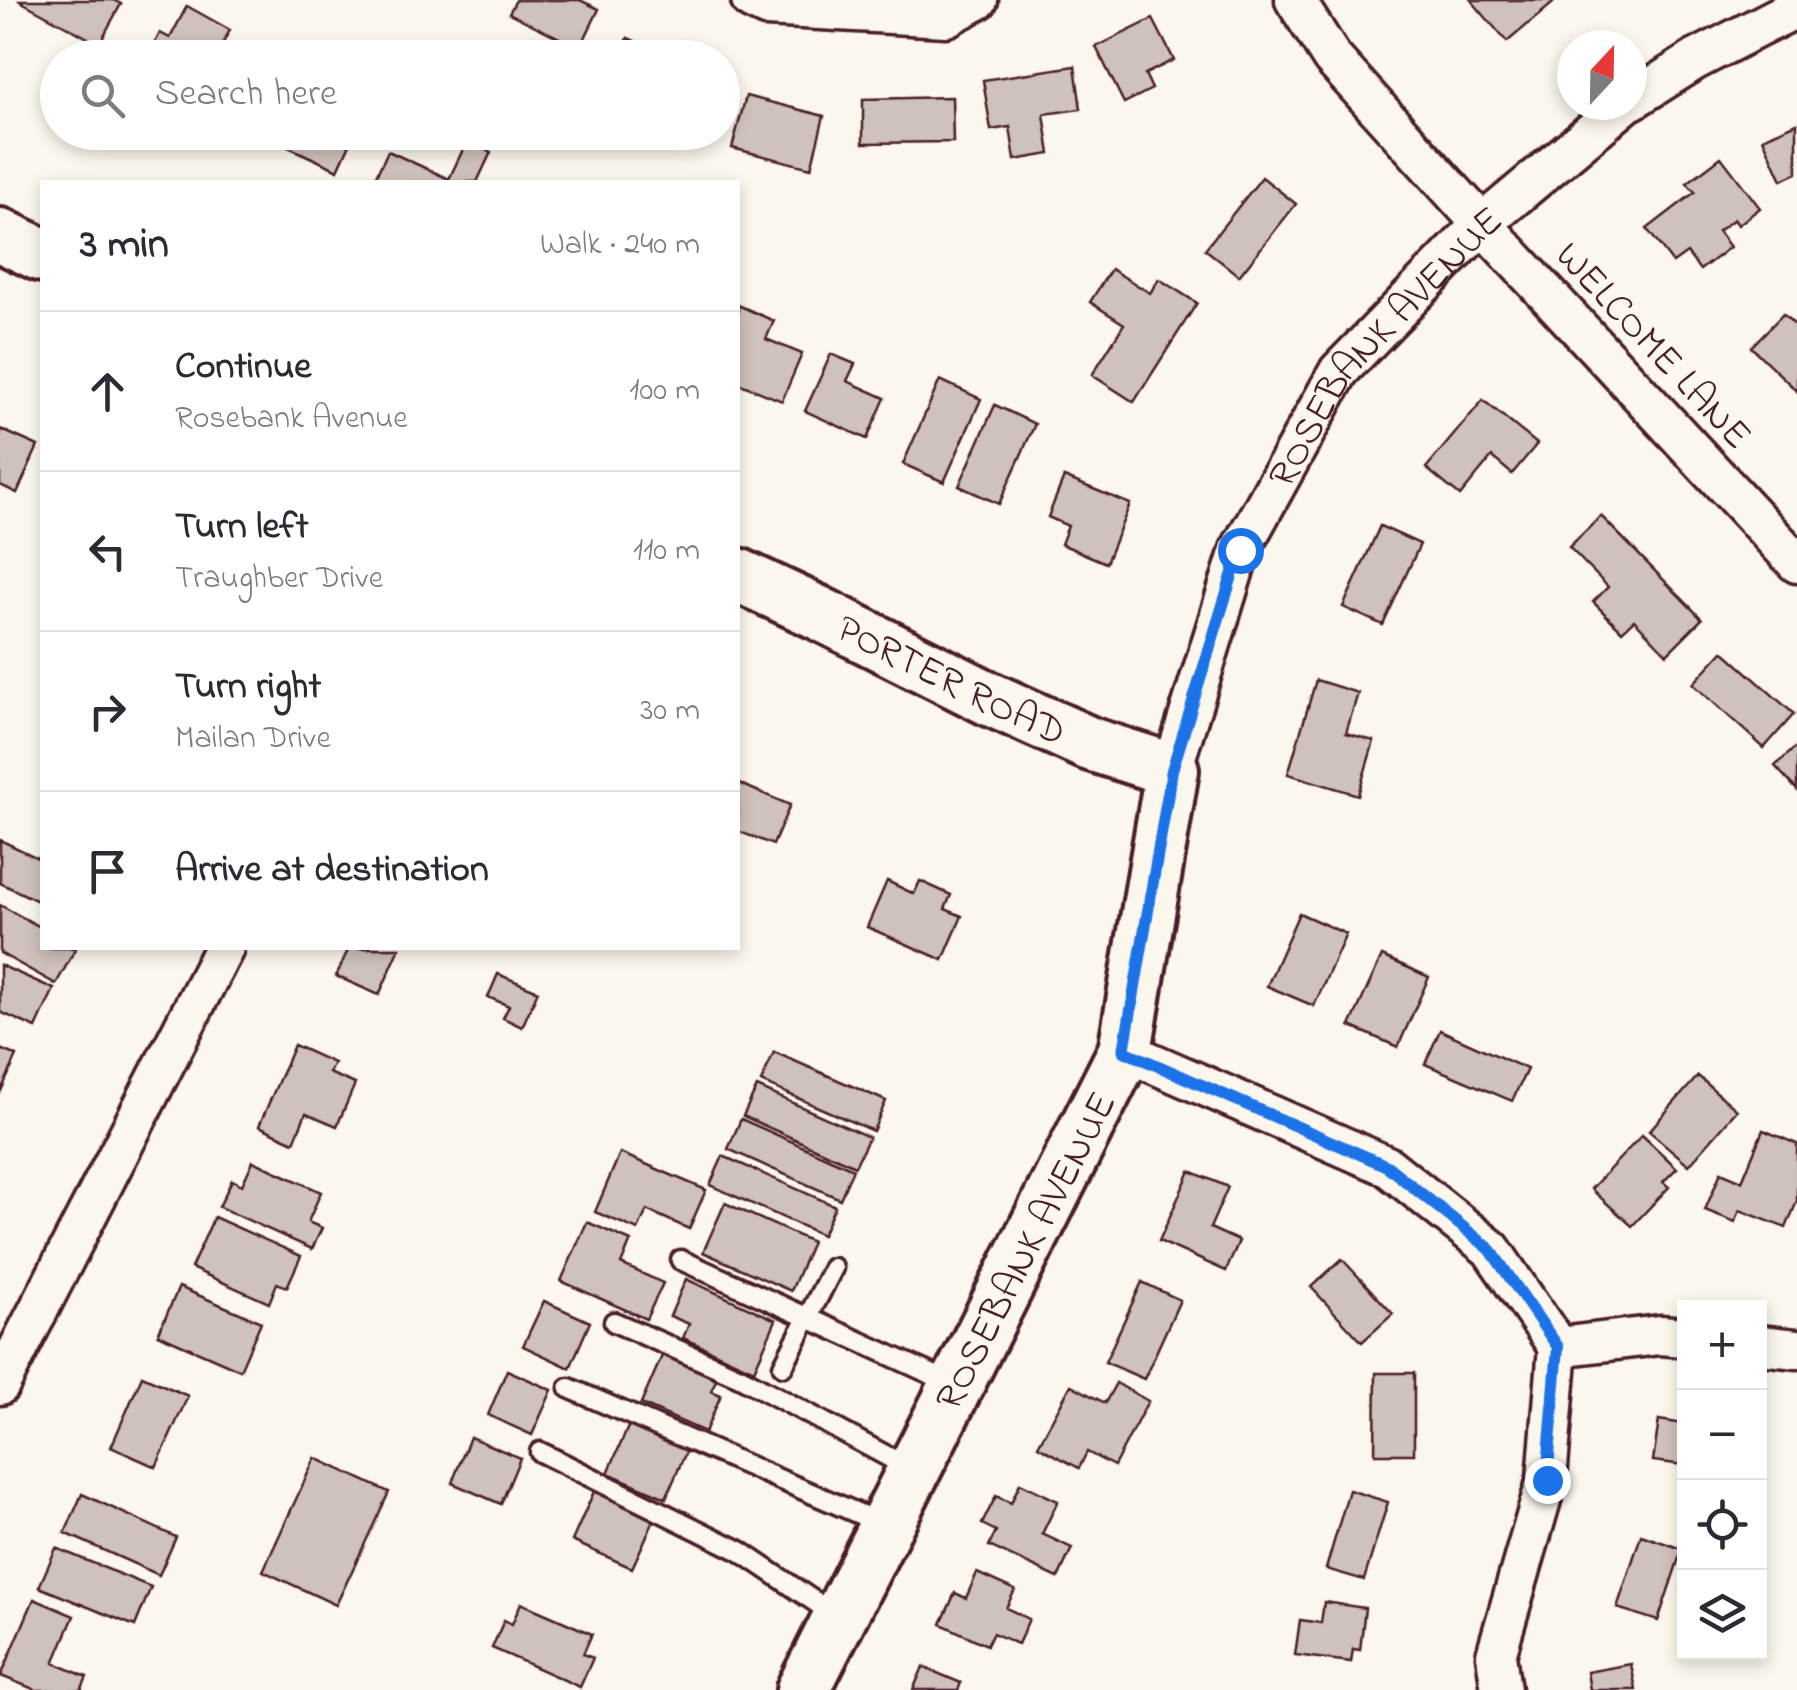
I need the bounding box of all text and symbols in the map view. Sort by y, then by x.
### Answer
north arrow [1557,30,1647,120]
search box [40,40,740,150]
text: Search here [155,67,337,123]
icon: search [75,68,130,123]
street label: ROSEBANK AVENUE [1255,194,1517,500]
text: 3 min [80,215,169,276]
text: Walk · 240 m [540,222,700,269]
street label: WELCOME LANE [1539,230,1764,465]
text: Continue [175,340,311,396]
icon: ahead [80,364,135,419]
text: 100 m [629,368,700,415]
text: Rosebank Avenue [175,396,408,443]
text: Turn left [175,500,308,556]
icon: left [80,524,135,579]
text: 110 m [633,528,700,575]
route start [1218,528,1264,574]
text: Traughber Drive [175,556,383,603]
street label: PORTER ROAD [825,601,1075,763]
text: Turn right [175,660,321,716]
icon: right [80,684,135,739]
text: 30 m [640,688,700,735]
text: Mailan Drive [175,716,331,763]
text: Arrive at destination [175,843,489,899]
icon: arrive [80,844,135,899]
street label: ROSEBANK AVENUE [922,1082,1134,1422]
map controls [1677,1300,1767,1660]
button: + [1677,1300,1767,1390]
button: − [1677,1390,1767,1480]
route end [1525,1458,1571,1504]
button: locate [1677,1480,1767,1570]
button: layers [1677,1570,1767,1660]

